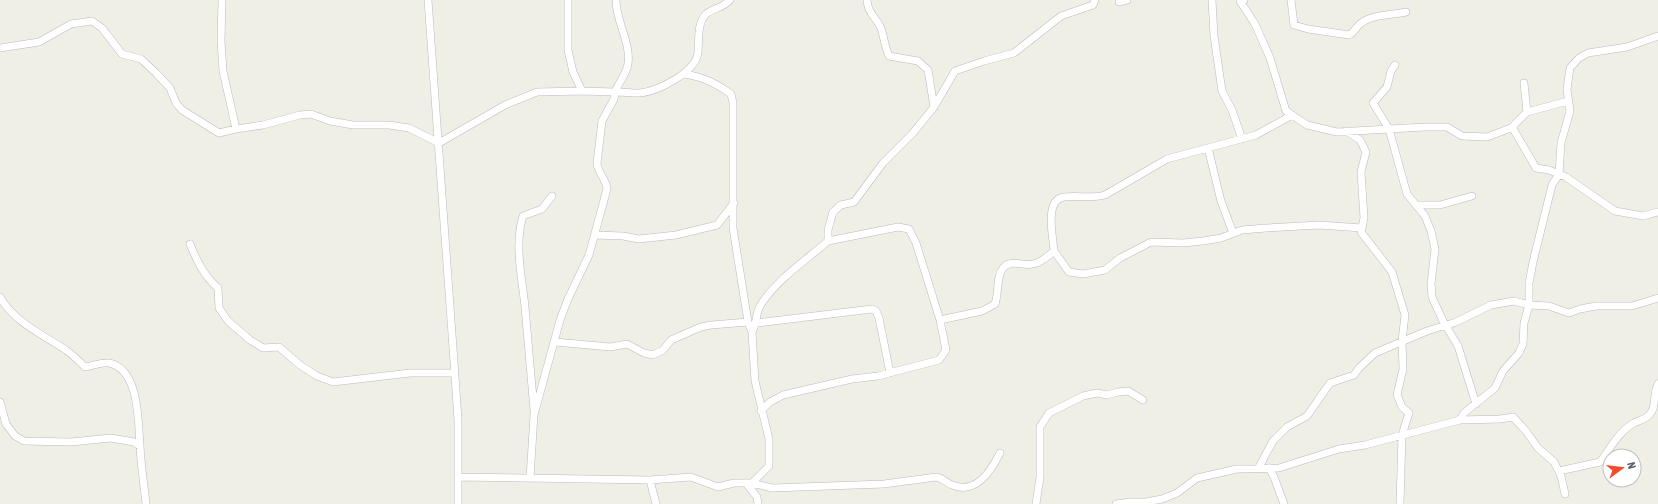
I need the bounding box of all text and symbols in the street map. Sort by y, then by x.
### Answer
north arrow [1602,448,1642,488]
text: N [1625,461,1638,470]

